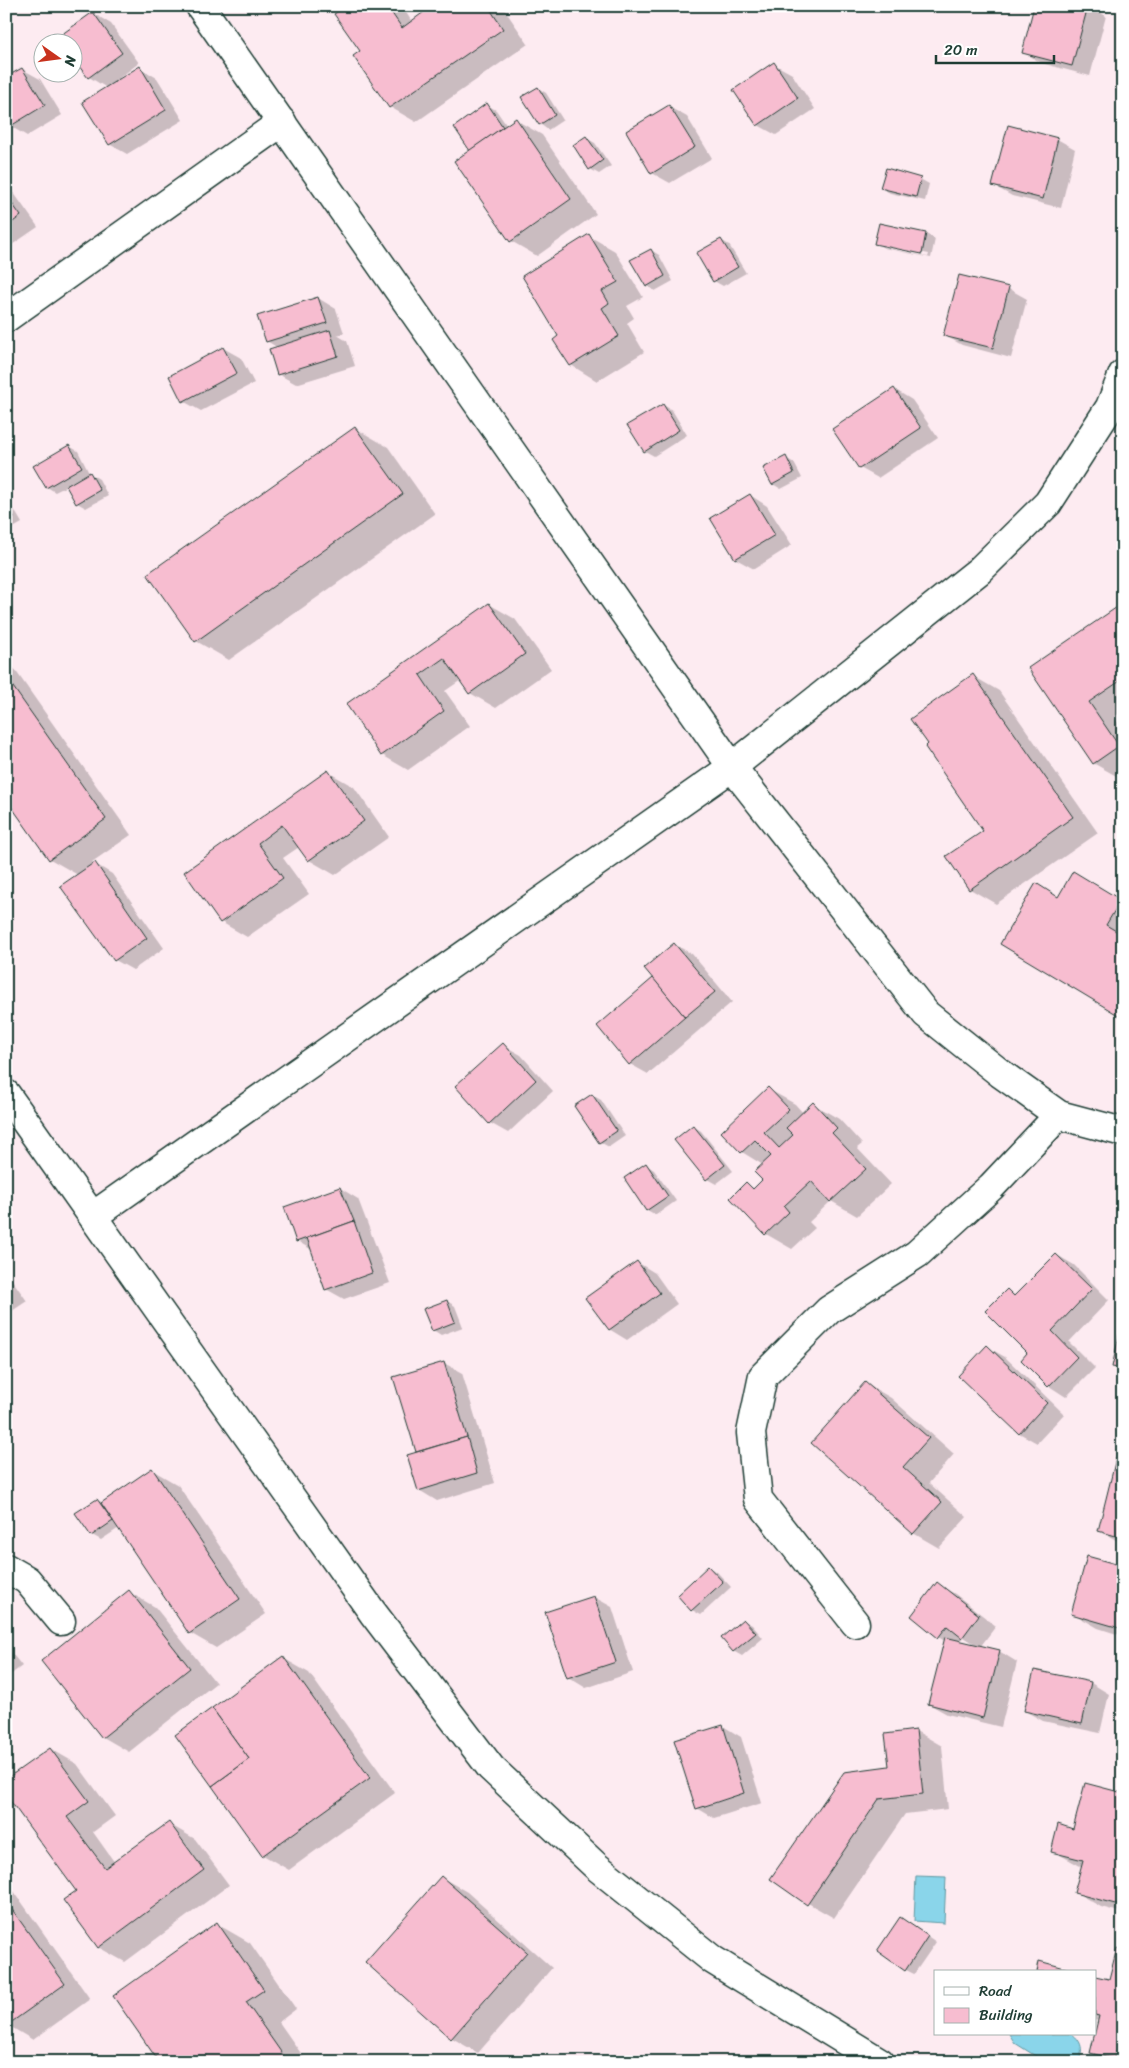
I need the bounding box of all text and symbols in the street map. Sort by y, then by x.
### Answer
north arrow [32,32,82,82]
scale bar [936,32,1054,64]
text: 20 m [944,37,978,63]
text: N [57,52,84,69]
legend [934,1970,1096,2036]
text: Road [979,1978,1012,2004]
text: Building [979,2002,1033,2028]

